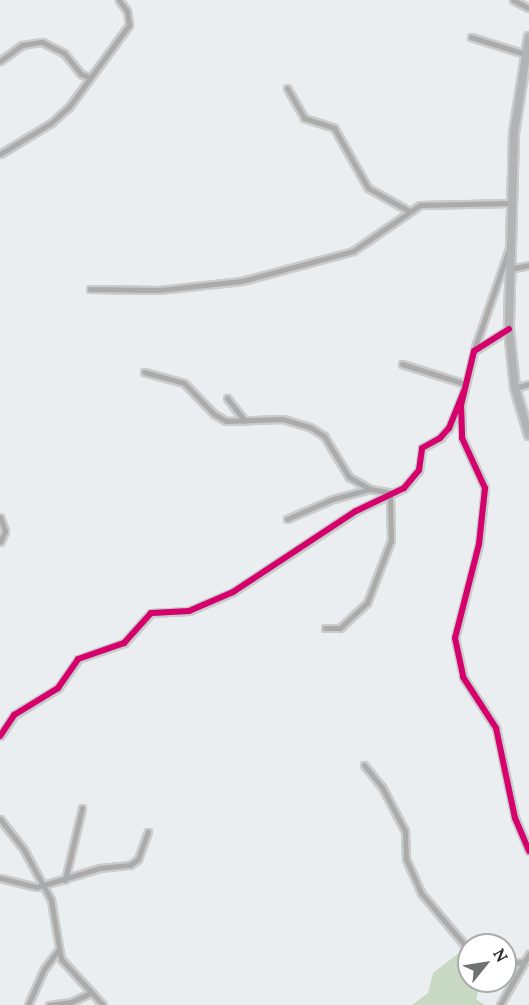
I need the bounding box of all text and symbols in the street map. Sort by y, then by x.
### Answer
north arrow [457,933,517,993]
text: N [489,945,513,965]

